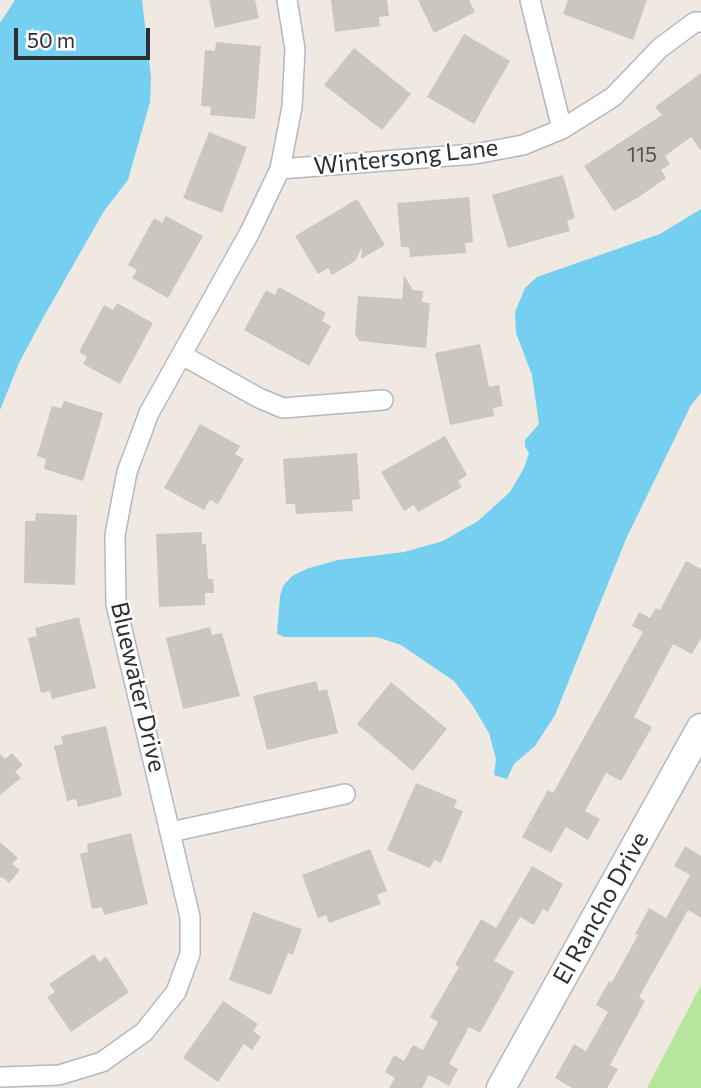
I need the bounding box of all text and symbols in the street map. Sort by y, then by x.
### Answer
scale bar [18,14,154,58]
text: 50 m [27,27,75,52]
street label: Wintersong Lane [312,133,500,181]
house number: 115 [627,142,657,168]
street label: Bluewater Drive [104,599,172,775]
street label: El Rancho Drive [547,827,655,989]

